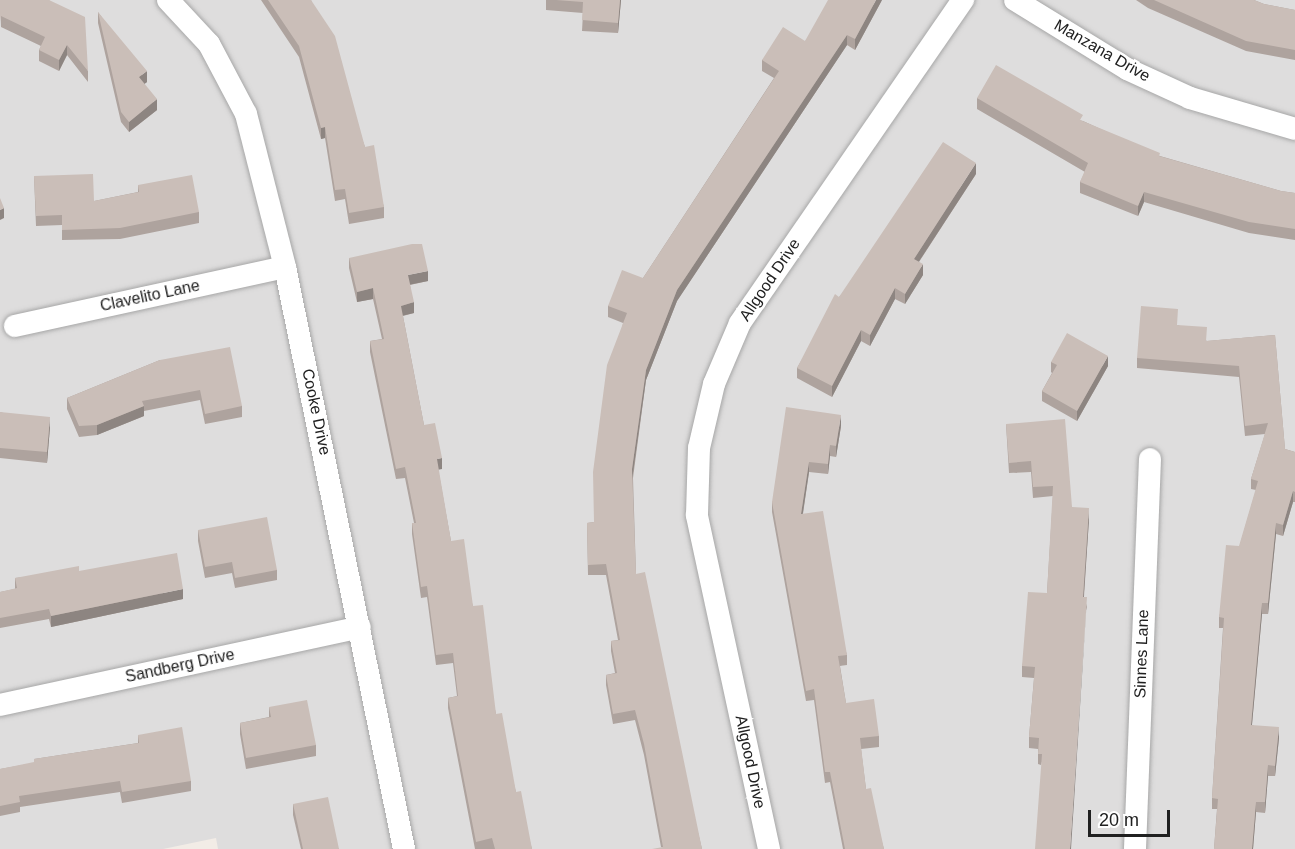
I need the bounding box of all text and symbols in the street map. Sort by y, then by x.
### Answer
street label: Manzana Drive [1051,16,1153,86]
street label: Allgood Drive [735,235,805,325]
street label: Clavelito Lane [98,276,202,316]
street label: Cooke Drive [297,367,335,457]
street label: Sinnes Lane [1131,609,1153,699]
street label: Sandberg Drive [124,645,236,687]
street label: Allgood Drive [731,713,769,811]
scale bar [1091,798,1174,836]
text: 20 m [1099,810,1139,830]

